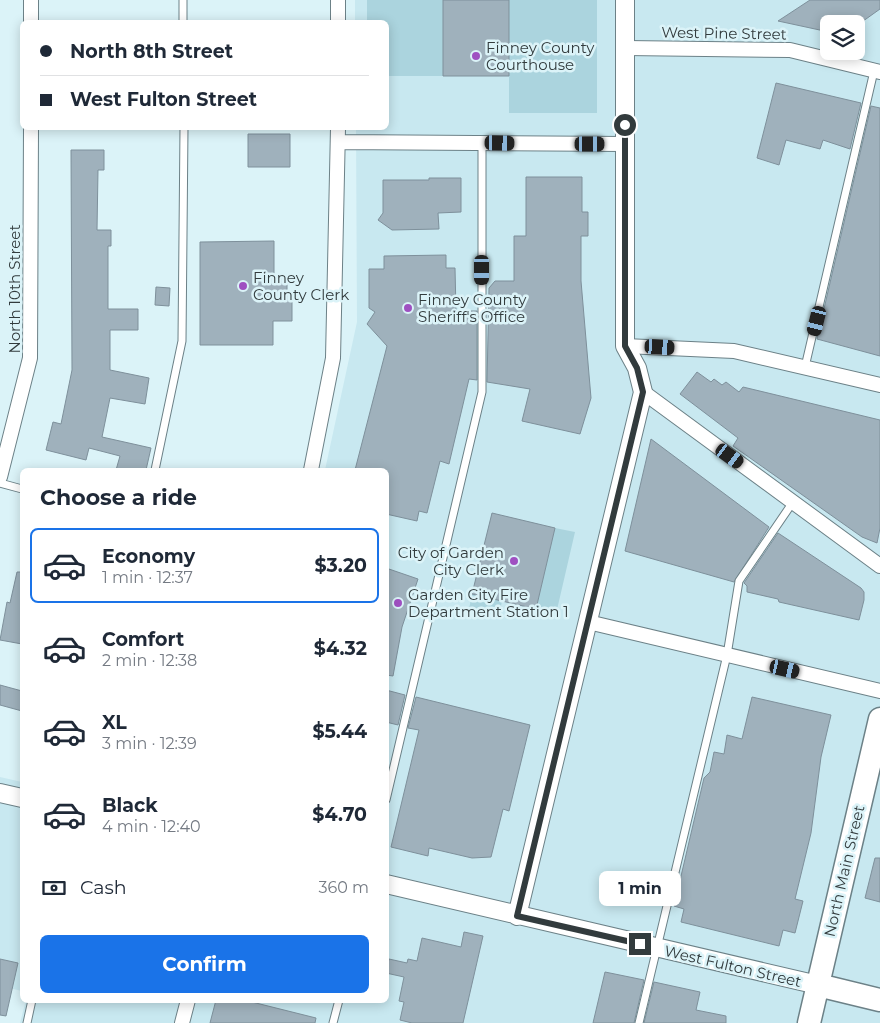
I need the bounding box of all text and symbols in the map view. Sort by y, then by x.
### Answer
map controls [820,15,865,60]
button: layers [820,15,865,60]
street label: West Pine Street [661,22,787,44]
place label: Finney County Courthouse [486,38,595,74]
text: North 8th Street [70,40,233,63]
marker: Finney County Courthouse [470,50,482,62]
text: West Fulton Street [70,88,257,111]
route start [614,114,636,136]
car [484,135,515,151]
car [575,137,605,152]
street label: North 10th Street [5,224,24,354]
car [474,255,489,285]
place label: Finney County Clerk [253,268,349,304]
marker: Finney County Clerk [237,280,249,292]
place label: Finney County Sheriff's Office [418,290,527,326]
marker: Finney County Sheriff's Office [402,302,414,314]
car [806,305,827,337]
car [644,339,675,355]
car [713,441,746,471]
text: Choose a ride [40,484,197,511]
icon: car [42,543,87,588]
place label: City of Garden City Clerk [398,543,504,579]
text: Economy [102,545,195,568]
text: $3.20 [314,554,367,577]
marker: City of Garden City Clerk [508,555,520,567]
text: 1 min · 12:37 [102,568,193,587]
place label: Garden City Fire Department Station 1 [408,585,569,621]
marker: Garden City Fire Department Station 1 [392,597,404,609]
icon: car [42,626,87,671]
text: Comfort [102,628,184,651]
text: $4.32 [314,637,367,660]
text: 2 min · 12:38 [102,651,197,670]
car [768,658,801,680]
icon: car [42,709,87,754]
text: XL [102,711,127,734]
text: $5.44 [312,720,367,743]
text: 3 min · 12:39 [102,734,197,753]
icon: car [42,792,87,837]
text: Black [102,794,158,817]
text: $4.70 [312,803,367,826]
street label: North Main Street [820,803,868,939]
text: 4 min · 12:40 [102,817,201,836]
callout: 1 min [599,872,681,906]
icon: cash [40,874,68,902]
text: Cash [80,876,127,899]
text: 360 m [318,878,369,897]
text: 1 min [618,879,662,898]
route end [629,933,651,955]
button: Confirm [40,935,369,993]
street label: West Fulton Street [663,941,803,991]

